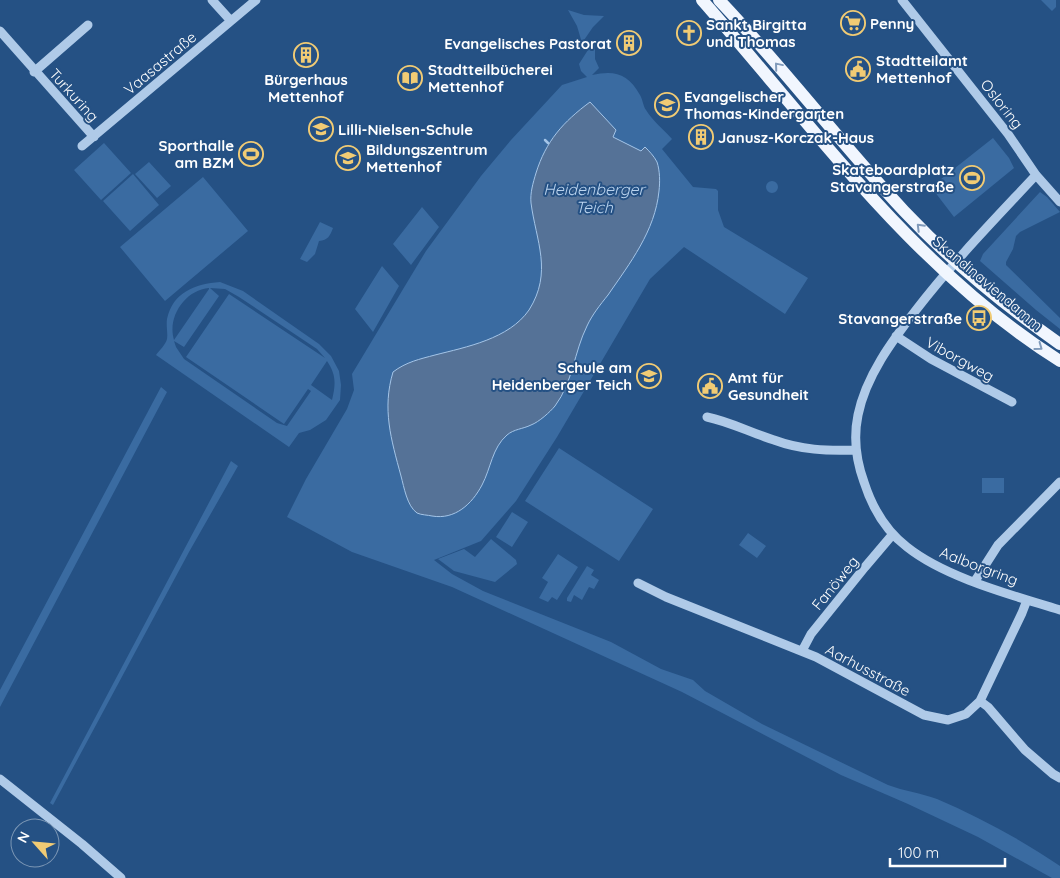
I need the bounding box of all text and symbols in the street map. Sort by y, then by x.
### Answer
supermarket icon: Penny [840,10,866,36]
place label: Penny [870,14,914,33]
place label: Sankt Birgitta und Thomas [706,15,807,51]
church icon: Sankt Birgitta und Thomas [676,20,702,46]
street label: Vaasastraße [120,27,200,99]
building icon: Evangelisches Pastorat [616,30,642,56]
place label: Evangelisches Pastorat [444,34,612,53]
building icon: Bürgerhaus Mettenhof [293,42,319,68]
place label: Stadtteilamt Mettenhof [876,51,968,87]
public building icon: Stadtteilamt Mettenhof [845,56,871,82]
place label: Stadtteilbücherei Mettenhof [428,60,553,96]
one-way arrow [775,63,783,72]
street label: Turkuring [45,64,103,126]
library icon: Stadtteilbücherei Mettenhof [397,65,423,91]
place label: Bürgerhaus Mettenhof [264,70,348,106]
street label: Osloring [977,75,1027,133]
place label: Evangelischer Thomas-Kindergarten [684,87,844,123]
school or university icon: Evangelischer Thomas-Kindergarten [654,92,680,118]
school or university icon: Lilli-Nielsen-Schule [308,116,334,142]
place label: Lilli-Nielsen-Schule [338,120,473,139]
building icon: Janusz-Korczak-Haus [688,124,714,150]
place label: Janusz-Korczak-Haus [718,128,874,147]
place label: Sporthalle am BZM [159,136,234,172]
place label: Bildungszentrum Mettenhof [366,140,488,176]
sports icon: Sporthalle am BZM [238,141,264,167]
school or university icon: Bildungszentrum Mettenhof [335,145,361,171]
place label: Skateboardplatz Stavangerstraße [830,160,954,196]
sports icon: Skateboardplatz Stavangerstraße [959,165,985,191]
water label: Heidenberger Teich [543,179,647,217]
one-way arrow [916,224,925,233]
street label: Skandinaviendamm [929,231,1047,335]
bus stop icon: Stavangerstraße [966,305,992,331]
place label: Stavangerstraße [838,309,962,328]
street label: Viborgweg [922,332,998,386]
one-way arrow [1033,341,1043,350]
place label: Schule am Heidenberger Teich [492,358,632,394]
school or university icon: Schule am Heidenberger Teich [636,363,662,389]
place label: Amt für Gesundheit [728,368,809,404]
public building icon: Amt für Gesundheit [697,373,723,399]
street label: Aalborgring [937,542,1021,590]
street label: Fanöweg [807,552,863,614]
street label: Aarhusstraße [822,640,914,700]
north arrow [10,818,60,868]
text: N [13,828,34,846]
scale bar [890,836,1005,868]
text: 100 m [898,843,939,862]

